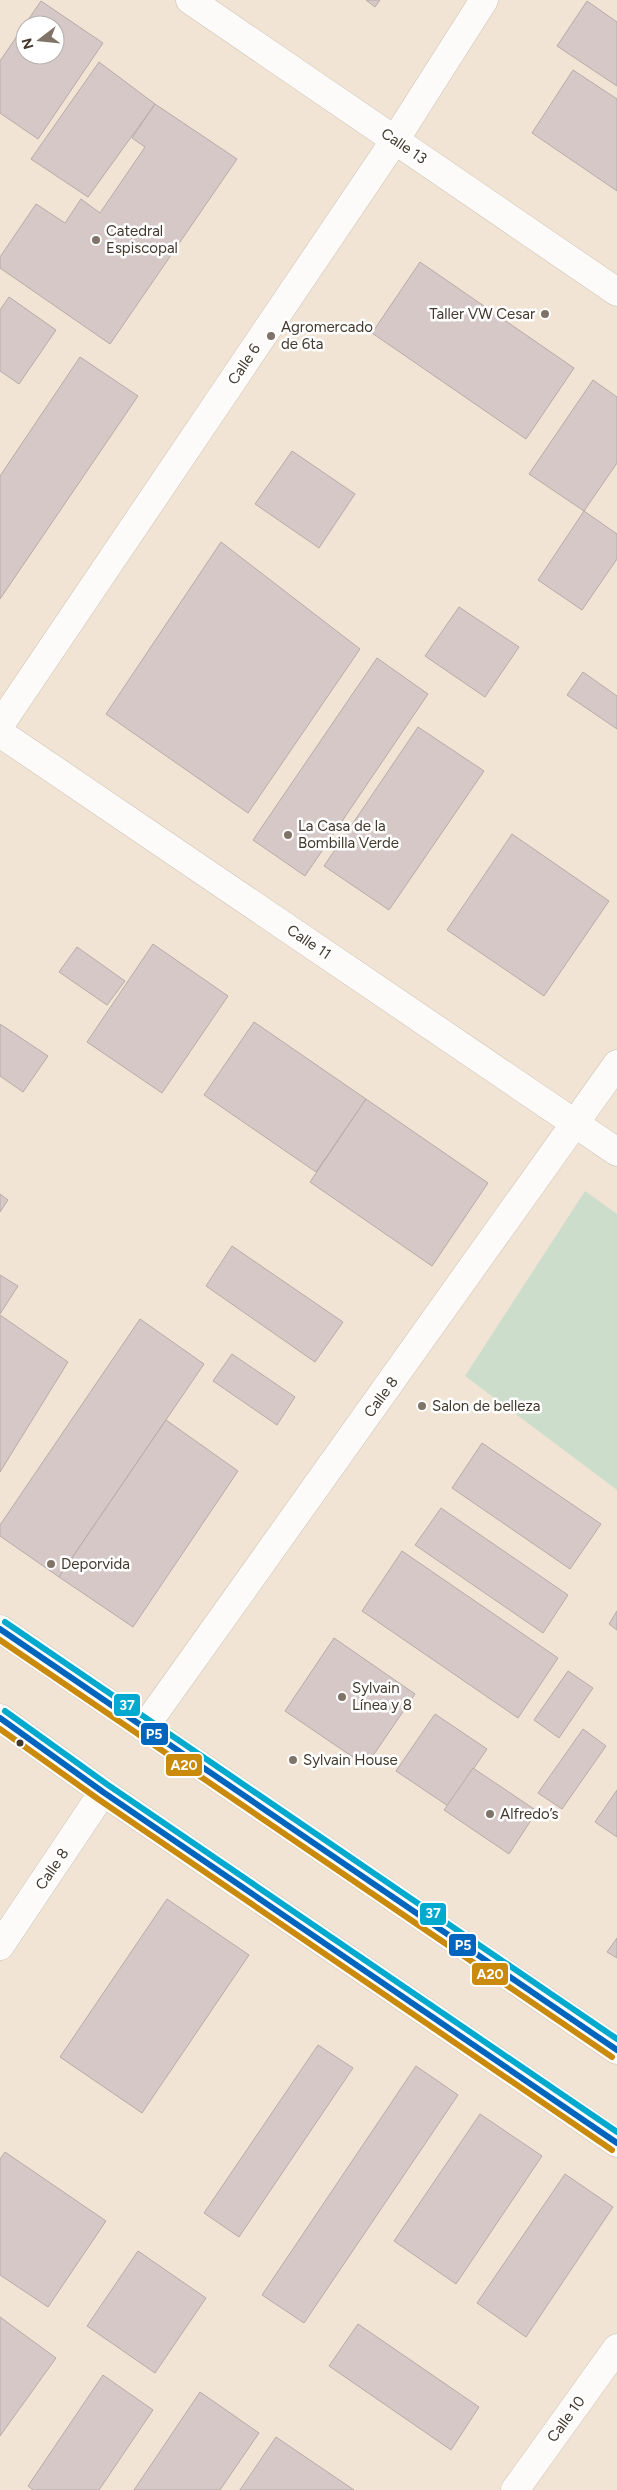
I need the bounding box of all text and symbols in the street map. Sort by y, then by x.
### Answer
north arrow [15,15,65,65]
text: N [18,36,38,51]
street label: Calle 13 [378,124,430,168]
place label: Catedral Espiscopal [106,222,178,257]
marker: Catedral Espiscopal [90,234,102,246]
place label: Taller VW Cesar [429,305,535,323]
marker: Taller VW Cesar [539,308,551,320]
place label: Agromercado de 6ta [281,318,373,353]
marker: Agromercado de 6ta [265,330,277,342]
street label: Calle 6 [224,340,264,388]
place label: La Casa de la Bombilla Verde [298,817,399,852]
marker: La Casa de la Bombilla Verde [282,829,294,841]
street label: Calle 11 [284,921,334,963]
street label: Calle 8 [360,1373,402,1421]
place label: Salon de belleza [432,1397,540,1415]
marker: Salon de belleza [416,1400,428,1412]
place label: Deporvida [61,1555,130,1573]
marker: Deporvida [45,1558,57,1570]
place label: Sylvain Línea y 8 [352,1679,412,1714]
marker: Sylvain Línea y 8 [336,1691,348,1703]
line badge: 37 [113,1693,141,1717]
text: 37 [119,1697,135,1714]
line badge: P5 [140,1722,169,1746]
text: P5 [146,1726,162,1743]
unlabelled marker [15,1738,25,1748]
place label: Sylvain House [303,1751,398,1769]
line badge: A20 [165,1753,203,1777]
marker: Sylvain House [287,1754,299,1766]
text: A20 [170,1757,198,1774]
place label: Alfredo’s [500,1805,558,1823]
marker: Alfredo’s [484,1808,496,1820]
street label: Calle 8 [32,1845,72,1893]
line badge: 37 [419,1902,447,1926]
text: 37 [425,1905,441,1922]
line badge: P5 [448,1933,477,1957]
text: P5 [455,1937,471,1954]
line badge: A20 [471,1962,509,1986]
text: A20 [476,1966,504,1983]
street label: Calle 10 [543,2392,589,2446]

